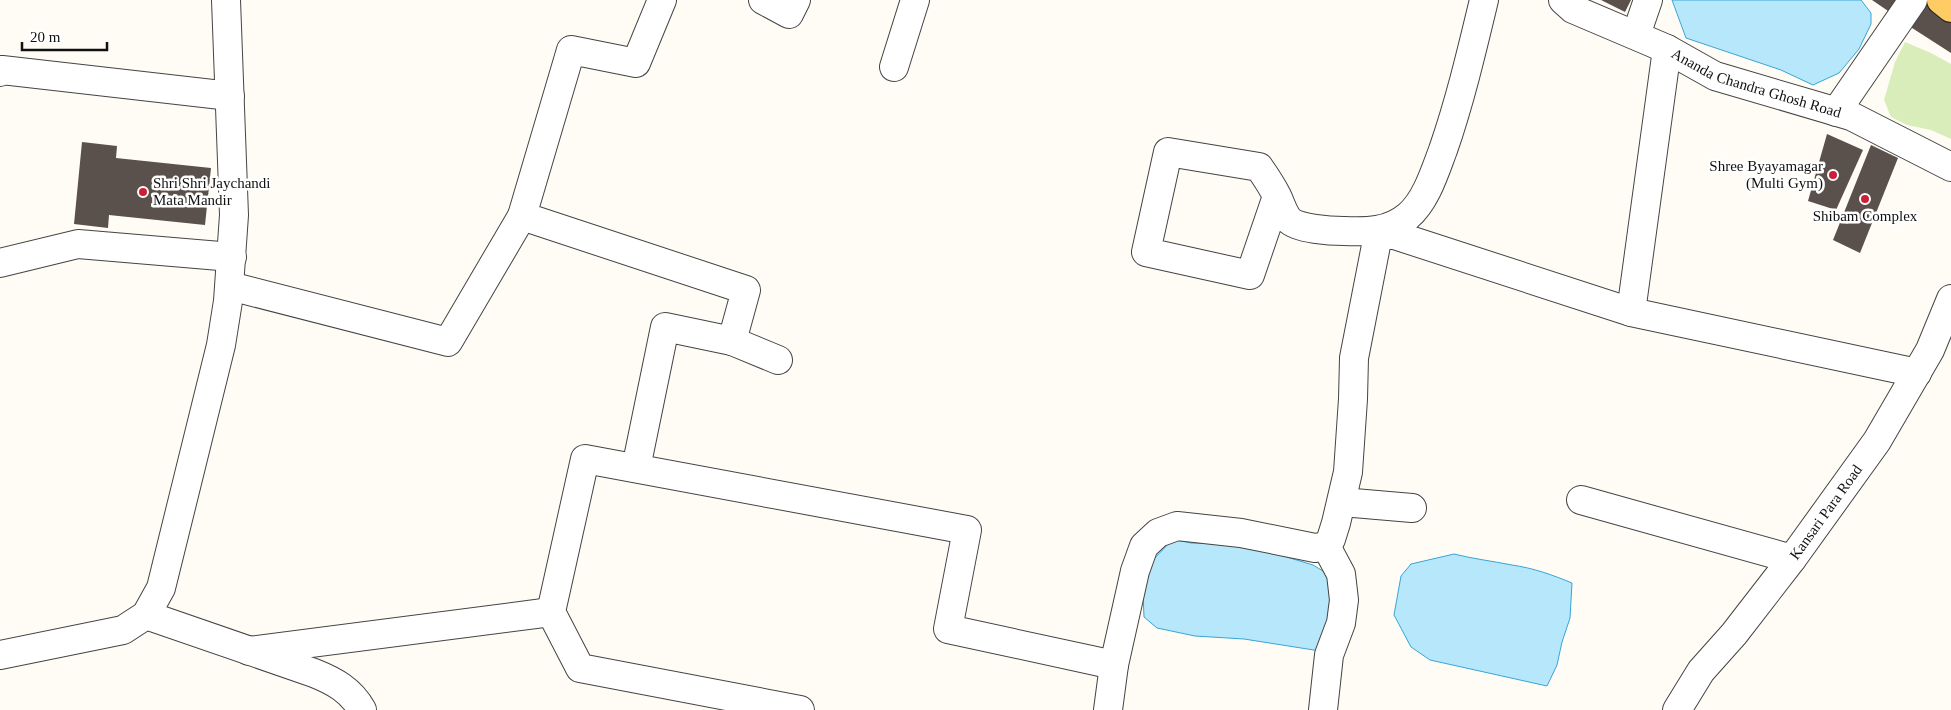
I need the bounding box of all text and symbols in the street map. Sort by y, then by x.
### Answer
scale bar [22,20,108,52]
text: 20 m [30,29,61,45]
street label: Ananda Chandra Ghosh Road [1669,45,1844,121]
place label: Shree Byayamagar (Multi Gym) [1709,158,1823,192]
marker: Shree Byayamagar (Multi Gym) [1827,169,1839,181]
place label: Shri Shri Jaychandi Mata Mandir [153,175,271,208]
marker: Shri Shri Jaychandi Mata Mandir [137,186,149,198]
marker: Shibam Complex [1859,193,1871,205]
place label: Shibam Complex [1813,208,1918,224]
street label: Kansari Para Road [1786,461,1865,562]

